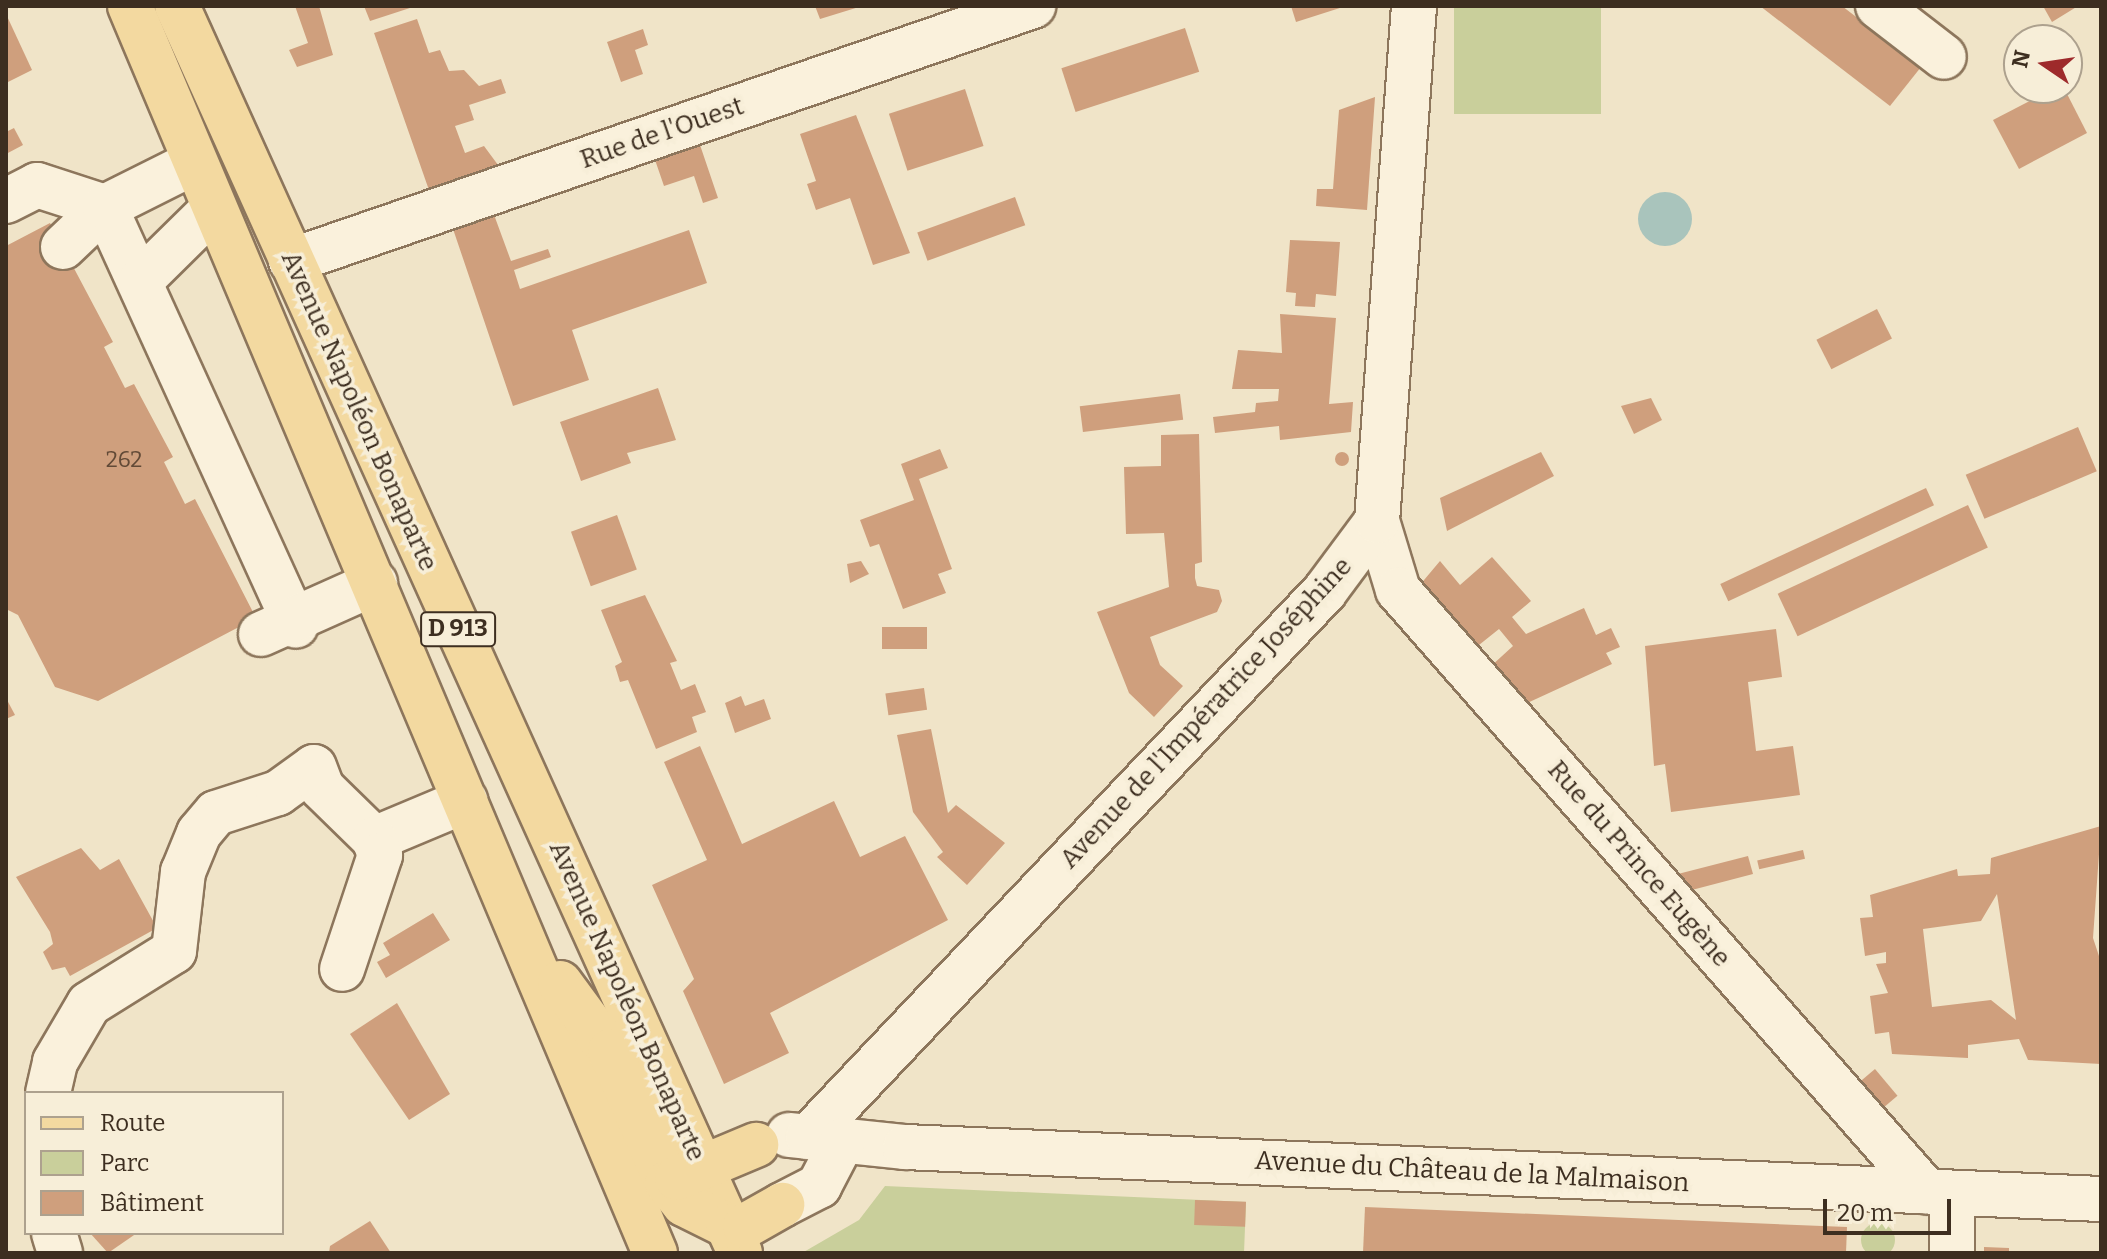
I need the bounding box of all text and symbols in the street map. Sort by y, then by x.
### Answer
north arrow [2003,24,2083,104]
text: N [2006,48,2036,70]
street label: Rue de l'Ouest [576,90,748,176]
street label: Avenue Napoléon Bonaparte [274,246,444,576]
house number: 262 [106,447,142,473]
street label: Avenue de l'Impératrice Joséphine [1054,551,1358,875]
road number: D 913 [420,609,496,649]
street label: Rue du Prince Eugène [1541,755,1737,973]
street label: Avenue Napoléon Bonaparte [542,836,712,1166]
legend [24,1091,284,1235]
text: Route [100,1109,165,1137]
street label: Avenue du Château de la Malmaison [1254,1145,1690,1199]
text: Parc [100,1149,149,1177]
scale bar [1827,1183,1955,1233]
text: Bâtiment [100,1189,204,1217]
text: 20 m [1837,1199,1893,1227]

